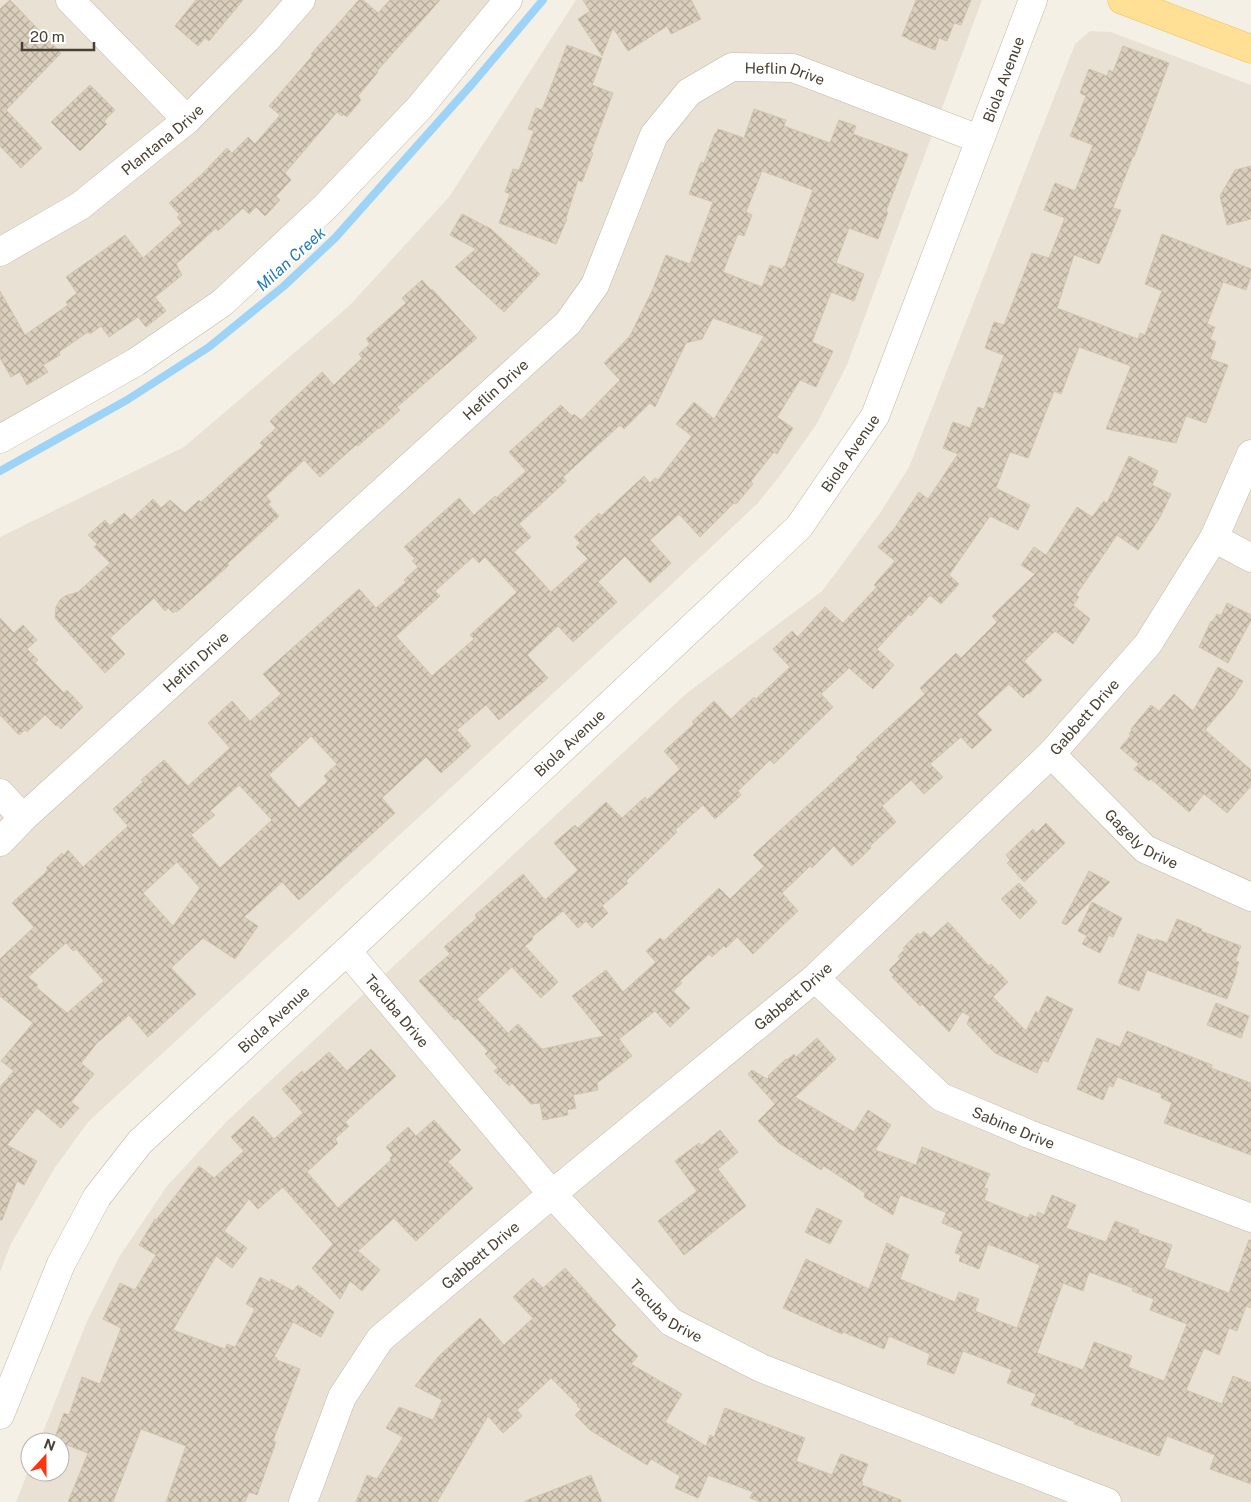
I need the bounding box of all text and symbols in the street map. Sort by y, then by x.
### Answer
scale bar [22,20,95,52]
text: 20 m [30,28,65,45]
street label: Biola Avenue [979,34,1027,124]
street label: Heflin Drive [744,59,827,88]
street label: Plantana Drive [118,100,206,178]
water label: Milan Creek [253,223,330,295]
street label: Heflin Drive [459,355,531,423]
street label: Biola Avenue [817,411,882,495]
street label: Heflin Drive [159,628,231,695]
street label: Gabbett Drive [1046,675,1122,758]
street label: Biola Avenue [530,706,608,780]
street label: Gagely Drive [1102,805,1181,871]
street label: Gabbett Drive [750,959,835,1033]
street label: Tacuba Drive [362,971,433,1050]
street label: Biola Avenue [234,982,312,1056]
street label: Sabine Drive [970,1103,1057,1152]
street label: Gabbett Drive [438,1217,522,1292]
street label: Tacuba Drive [627,1275,705,1345]
north arrow [20,1432,70,1482]
text: N [42,1435,58,1454]

